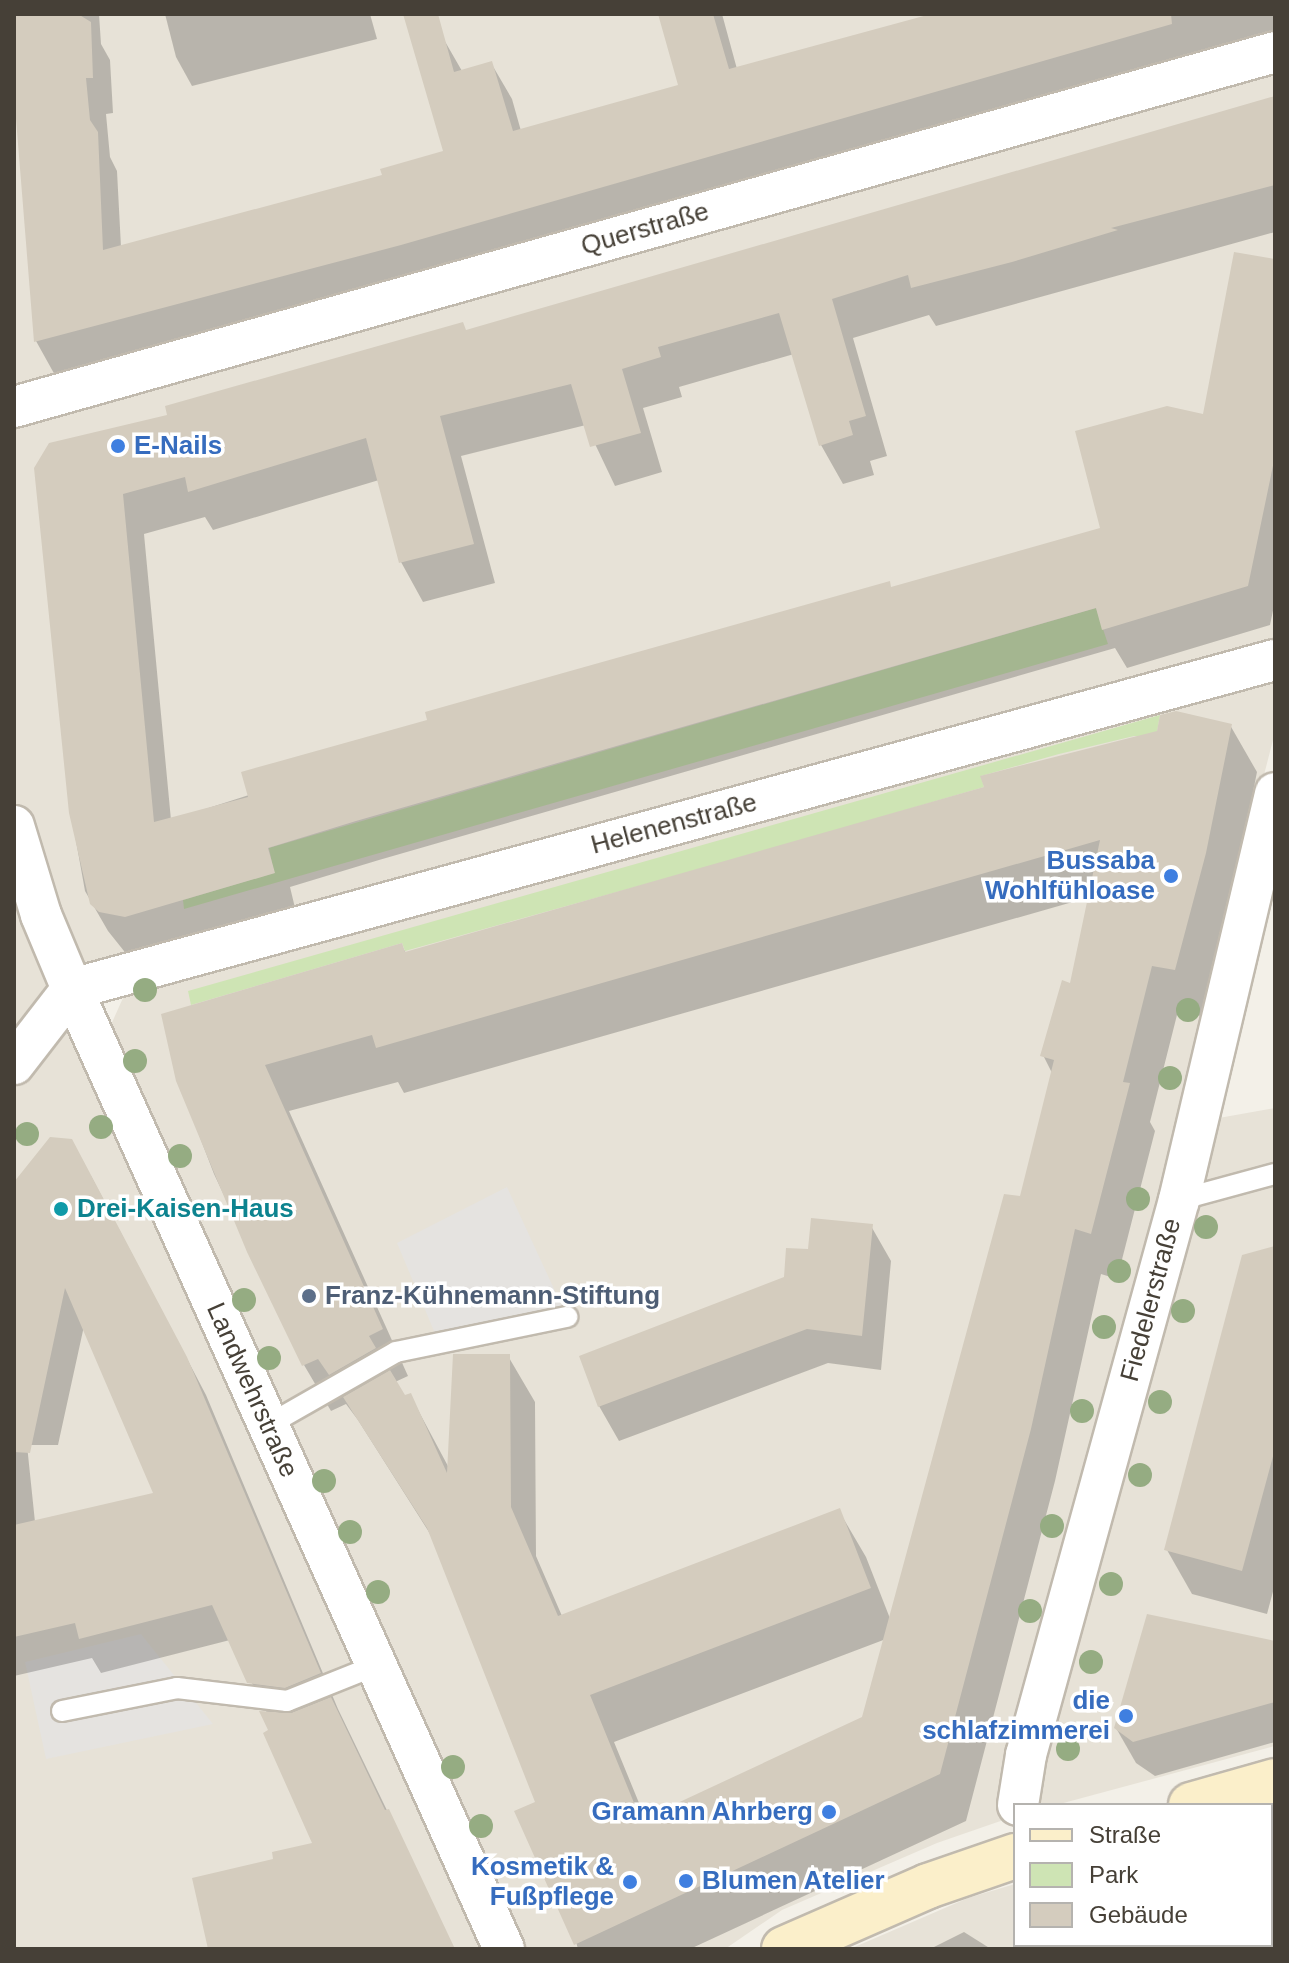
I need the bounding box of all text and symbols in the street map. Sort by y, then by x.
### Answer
street label: Querstraße [578,196,712,262]
place label: E-Nails [134,430,222,462]
marker: E-Nails [109,437,127,455]
street label: Helenenstraße [588,787,760,861]
place label: Bussaba Wohlfühloase [985,845,1155,906]
marker: Bussaba Wohlfühloase [1162,867,1180,885]
place label: Drei-Kaisen-Haus [77,1193,294,1225]
marker: Drei-Kaisen-Haus [52,1200,70,1218]
street label: Fiedelerstraße [1114,1215,1188,1385]
place label: Franz-Kühnemann-Stiftung [325,1280,660,1312]
marker: Franz-Kühnemann-Stiftung [300,1287,318,1305]
street label: Landwehrstraße [200,1298,304,1482]
place label: die schlafzimmerei [922,1685,1110,1746]
marker: die schlafzimmerei [1117,1707,1135,1725]
place label: Gramann Ahrberg [591,1796,813,1828]
marker: Gramann Ahrberg [820,1803,838,1821]
legend [1013,1803,1273,1947]
text: Straße [1089,1821,1161,1848]
place label: Kosmetik & Fußpflege [471,1851,614,1912]
text: Park [1089,1861,1138,1888]
place label: Blumen Atelier [702,1865,885,1897]
marker: Blumen Atelier [677,1872,695,1890]
marker: Kosmetik & Fußpflege [621,1873,639,1891]
text: Gebäude [1089,1901,1188,1928]

